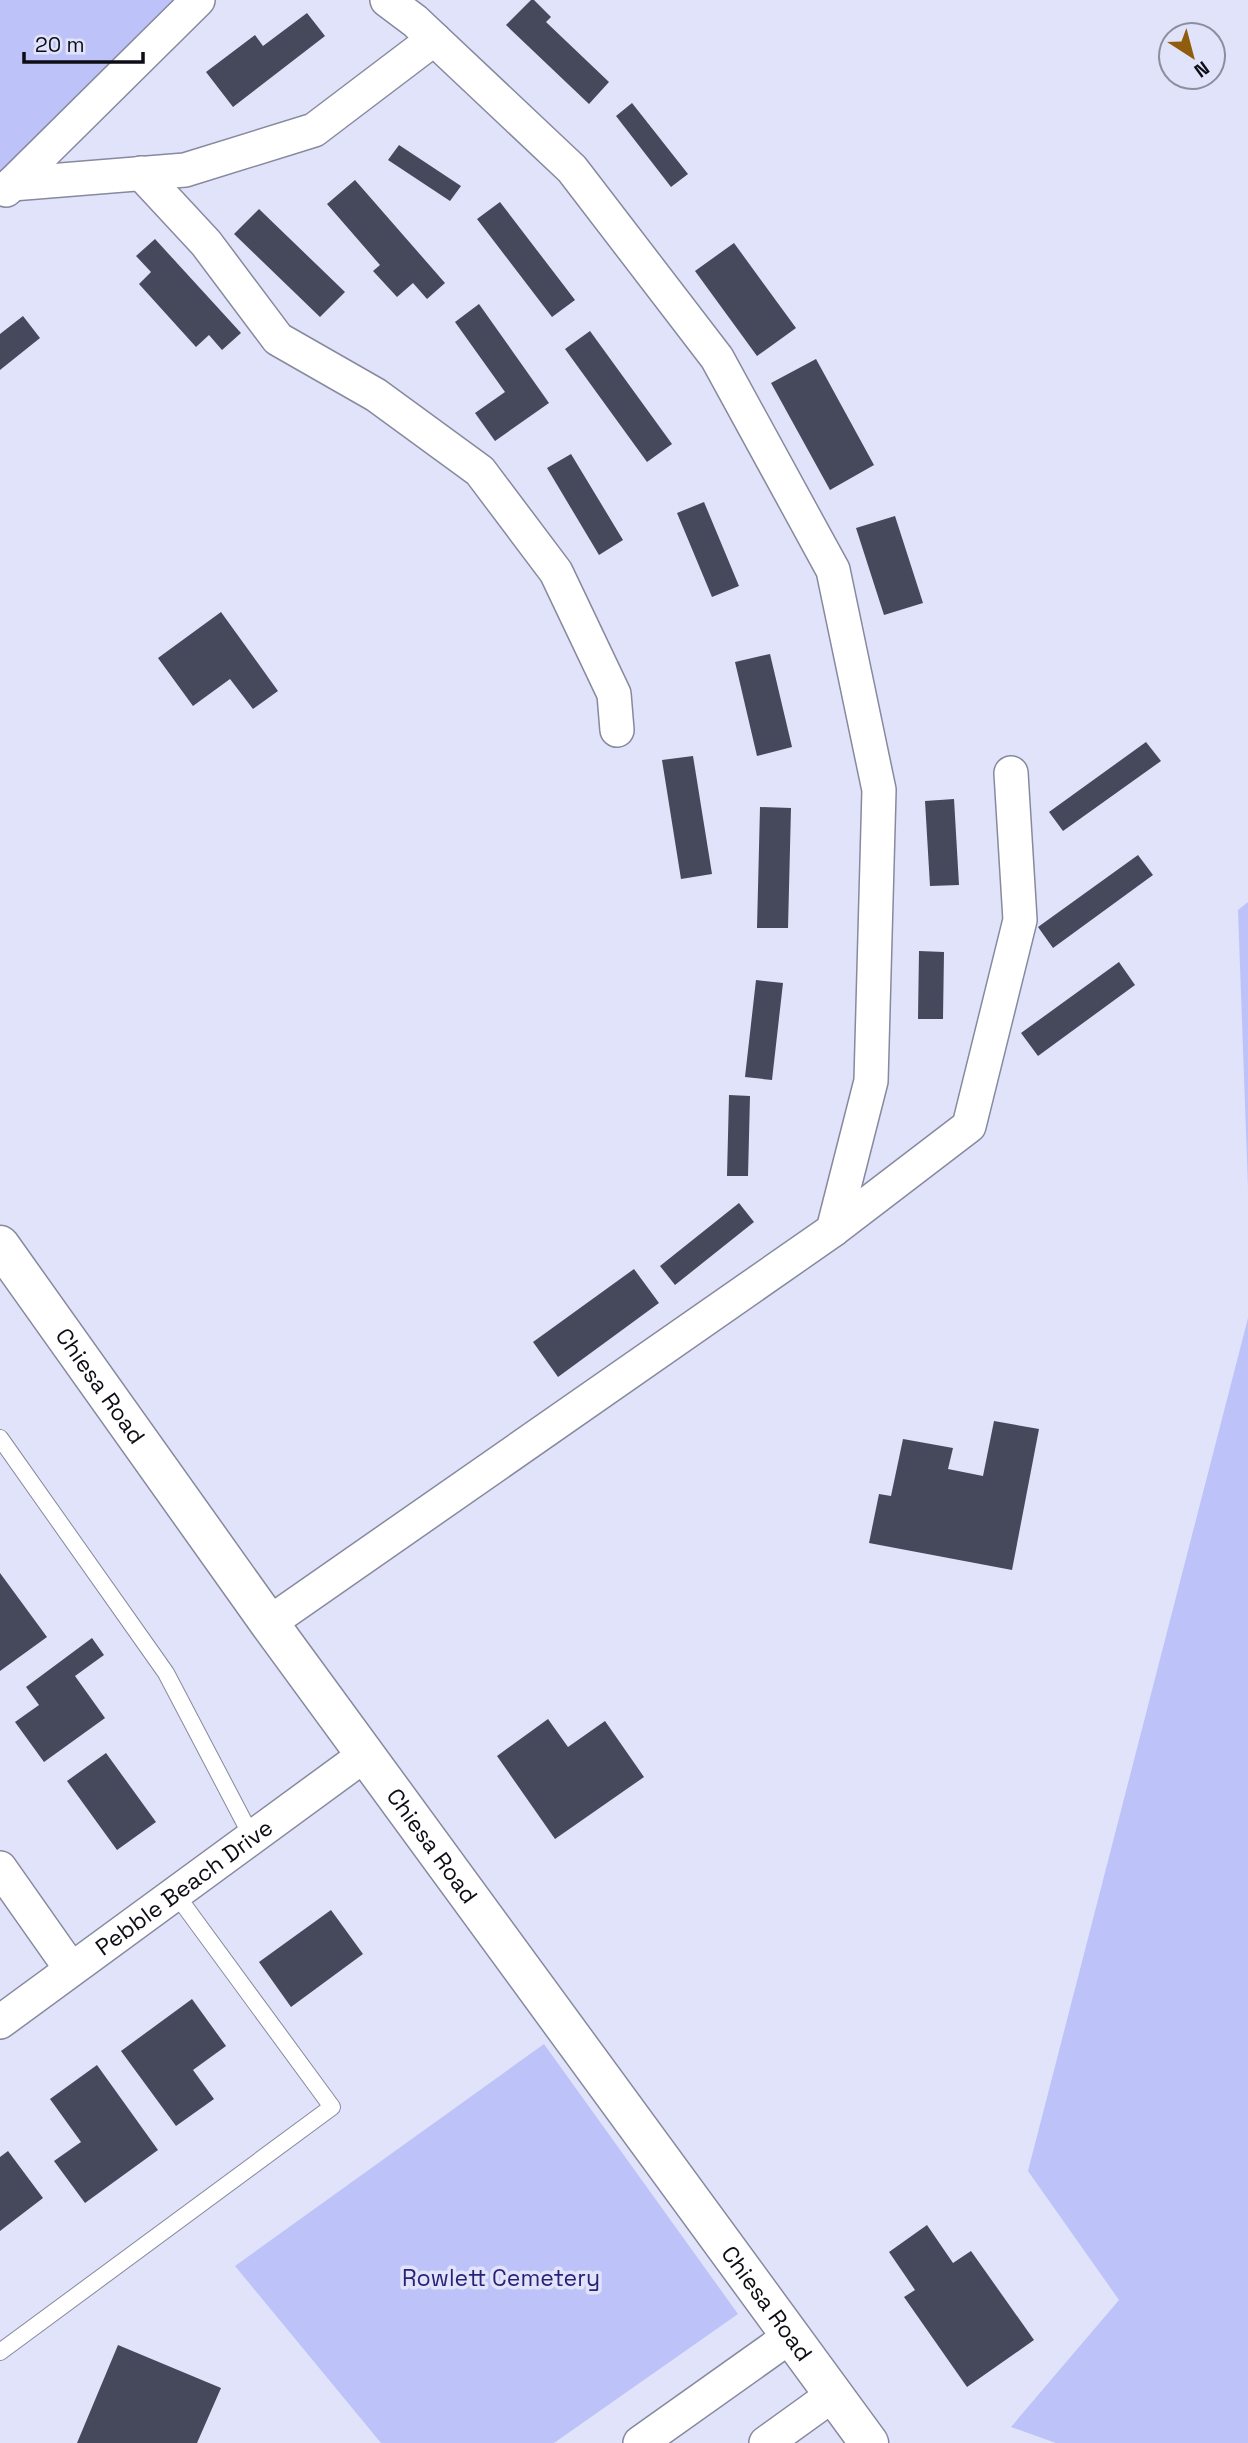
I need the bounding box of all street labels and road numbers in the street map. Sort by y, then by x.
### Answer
street label: Chiesa Road [49,1322,152,1450]
street label: Chiesa Road [380,1782,484,1909]
street label: Pebble Beach Drive [89,1812,279,1962]
street label: Chiesa Road [715,2240,819,2367]

